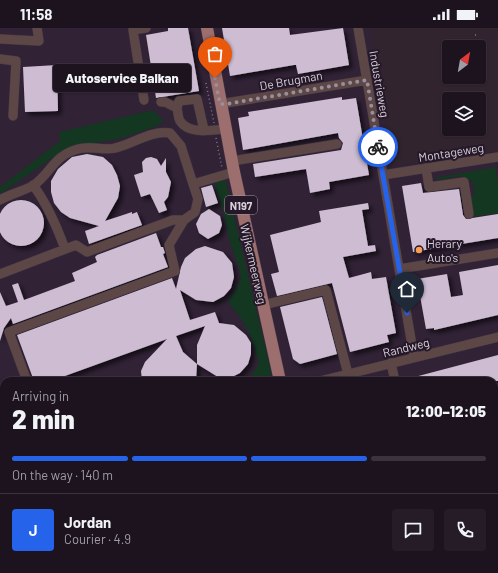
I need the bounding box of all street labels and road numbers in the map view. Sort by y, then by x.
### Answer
street label: Industrieweg [367,50,393,118]
street label: De Brugman [259,68,323,92]
street label: Montageweg [417,140,485,164]
road number: N197 [225,196,257,214]
street label: Wijkermeerweg [238,223,270,305]
street label: Randweg [381,334,431,360]

